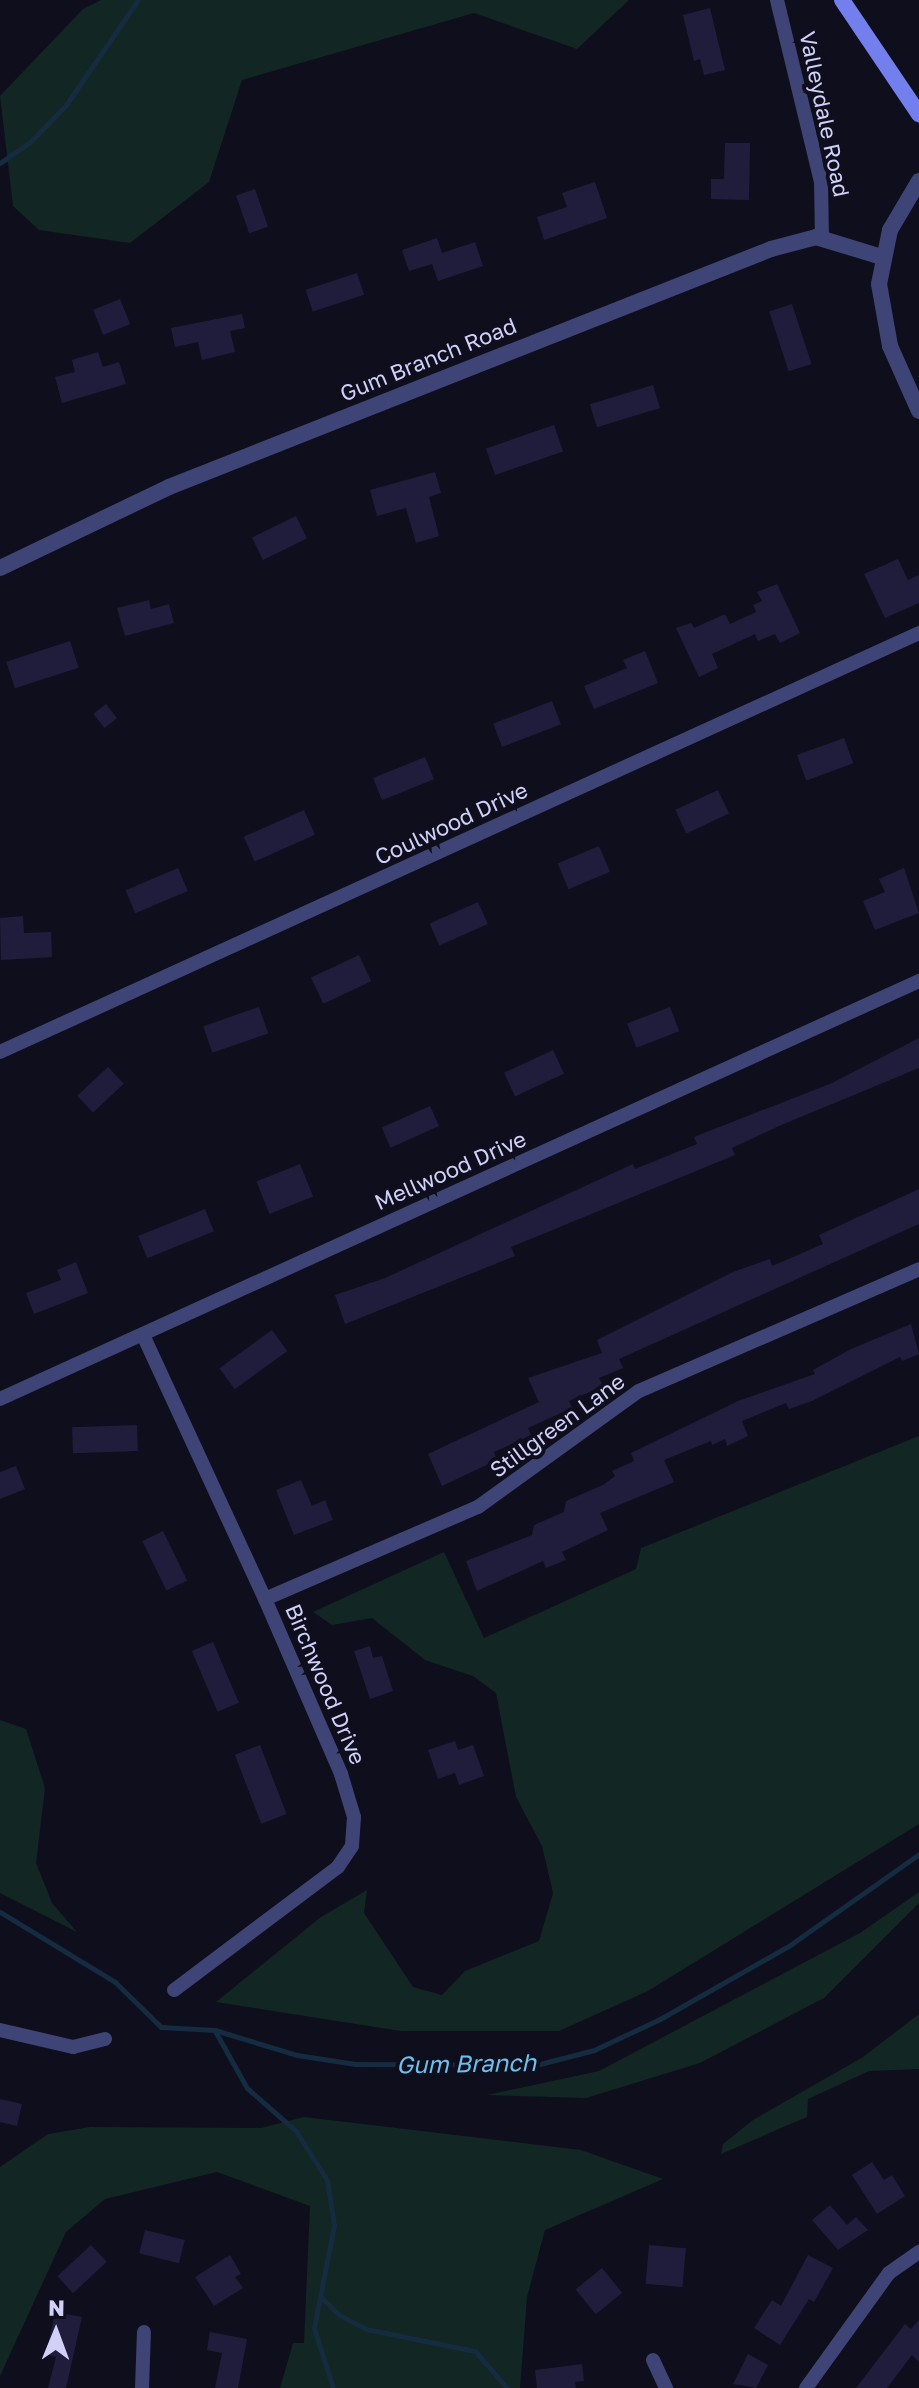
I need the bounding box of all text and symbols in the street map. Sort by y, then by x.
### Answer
street label: Valleydale Road [795,29,855,199]
street label: Gum Branch Road [336,312,520,406]
street label: Coulwood Drive [370,776,532,870]
street label: Mellwood Drive [370,1125,530,1215]
street label: Stillgreen Lane [484,1367,630,1483]
street label: Birchwood Drive [280,1600,372,1768]
water label: Gum Branch [396,2047,536,2079]
north arrow [16,2292,96,2372]
text: N [48,2294,65,2321]

